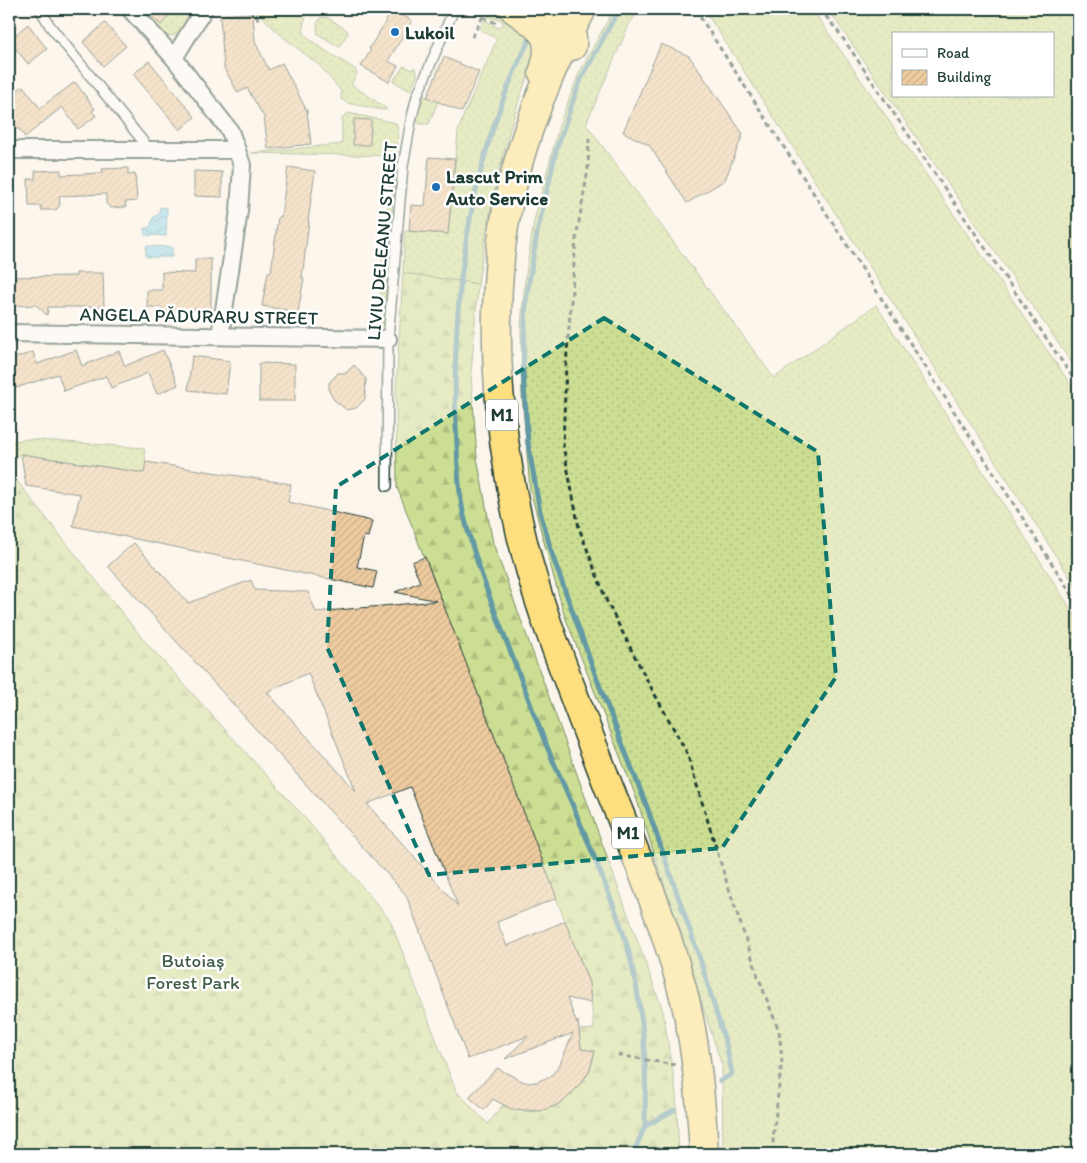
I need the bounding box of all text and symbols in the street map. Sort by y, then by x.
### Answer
place label: Lukoil [405,21,455,44]
marker: Lukoil [389,26,401,38]
legend [892,32,1054,98]
text: Road [937,44,970,62]
text: Building [937,68,991,86]
street label: LIVIU DELEANU STREET [362,140,402,342]
place label: Lascut Prim Auto Service [445,165,548,210]
marker: Lascut Prim Auto Service [430,181,442,193]
street label: ANGELA PĂDURARU STREET [80,302,319,330]
road number: M1 [486,400,518,430]
road number: M1 [612,818,644,848]
park label: Butoiaș Forest Park [146,949,240,994]

